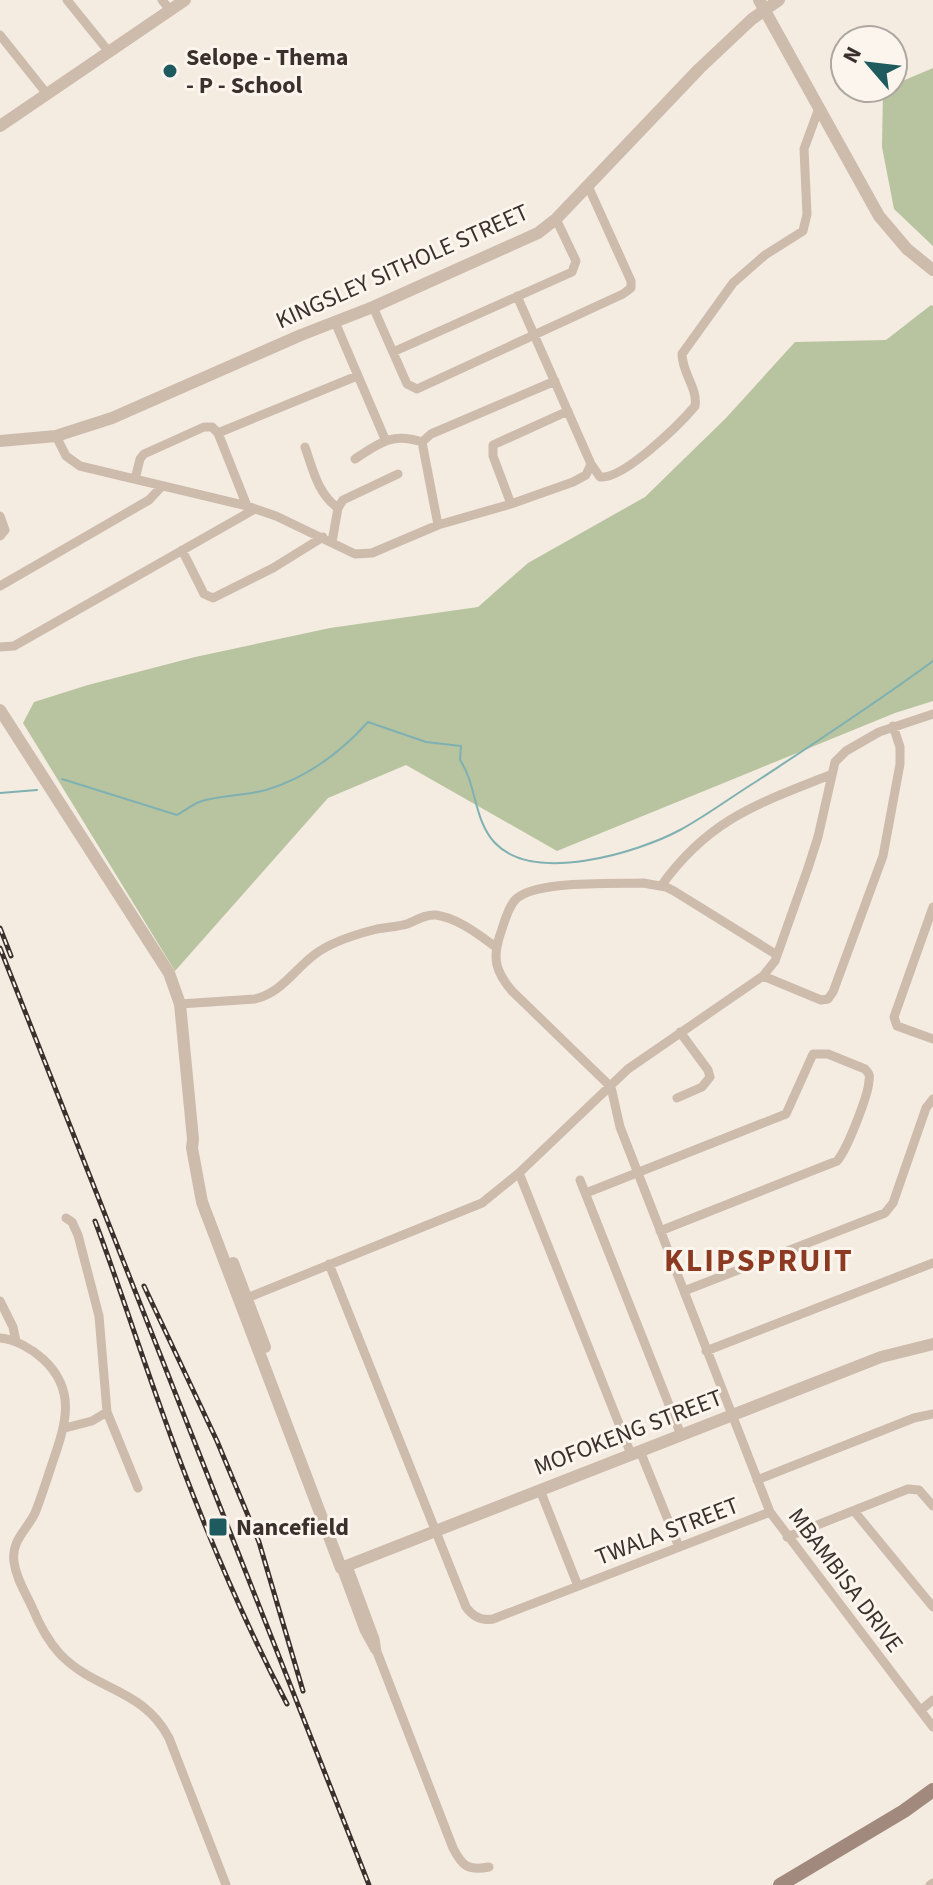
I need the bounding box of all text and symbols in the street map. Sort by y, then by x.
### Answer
north arrow [829,24,909,104]
place label: Selope - Thema - P - School [186,40,348,103]
text: N [835,41,870,69]
marker: Selope - Thema - P - School [161,62,179,80]
street label: KINGSLEY SITHOLE STREET [270,195,534,338]
district label: KLIPSPRUIT [664,1238,854,1284]
street label: MOFOKENG STREET [529,1380,728,1485]
street label: TWALA STREET [590,1488,744,1575]
street label: MBAMBISA DRIVE [780,1501,912,1660]
place label: Nancefield [236,1510,349,1545]
marker: Nancefield [207,1516,229,1538]

